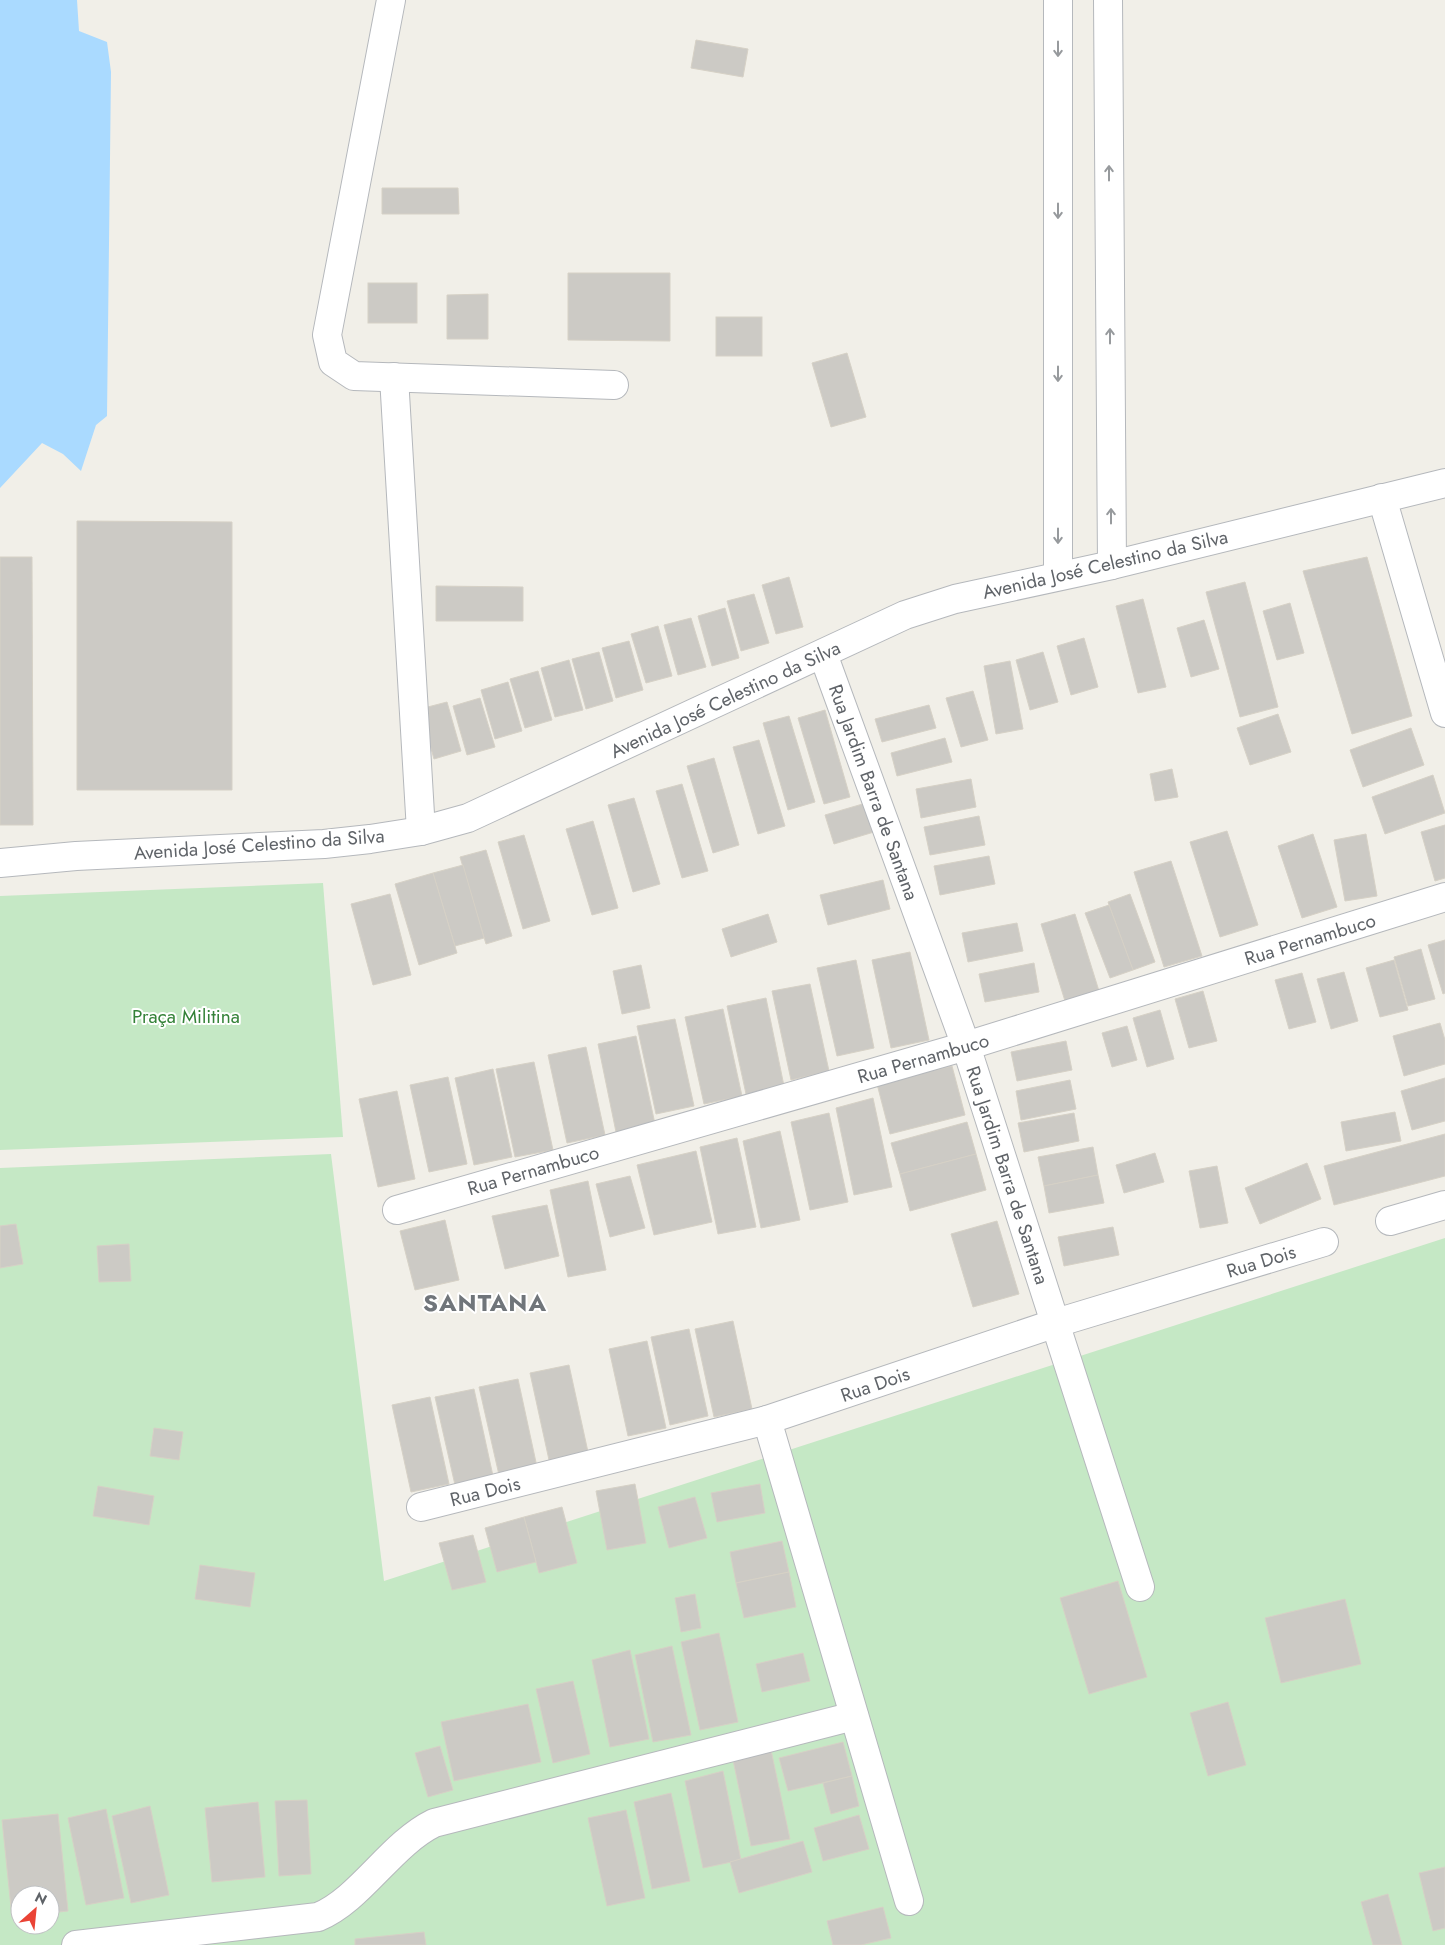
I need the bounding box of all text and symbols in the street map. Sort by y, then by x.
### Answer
one-way arrow [1053,40,1063,56]
one-way arrow [1104,166,1114,182]
one-way arrow [1053,202,1063,219]
one-way arrow [1105,328,1115,344]
one-way arrow [1053,365,1063,381]
one-way arrow [1106,508,1116,524]
street label: Avenida José Celestino da Silva [980,523,1231,606]
one-way arrow [1053,528,1063,544]
street label: Avenida José Celestino da Silva [606,634,845,765]
street label: Rua Jardim Barra de Santana [822,680,925,904]
street label: Avenida José Celestino da Silva [133,822,385,867]
street label: Rua Pernambuco [1241,907,1379,972]
park label: Praça Militina [132,1003,240,1030]
street label: Rua Pernambuco [854,1027,992,1090]
street label: Rua Jardim Barra de Santana [959,1062,1056,1288]
street label: Rua Pernambuco [464,1139,602,1202]
street label: Rua Dois [1223,1238,1300,1285]
district label: SANTANA [423,1285,547,1320]
street label: Rua Dois [837,1360,914,1409]
street label: Rua Dois [447,1470,523,1513]
north arrow [10,1885,60,1935]
text: N [31,1887,50,1910]

